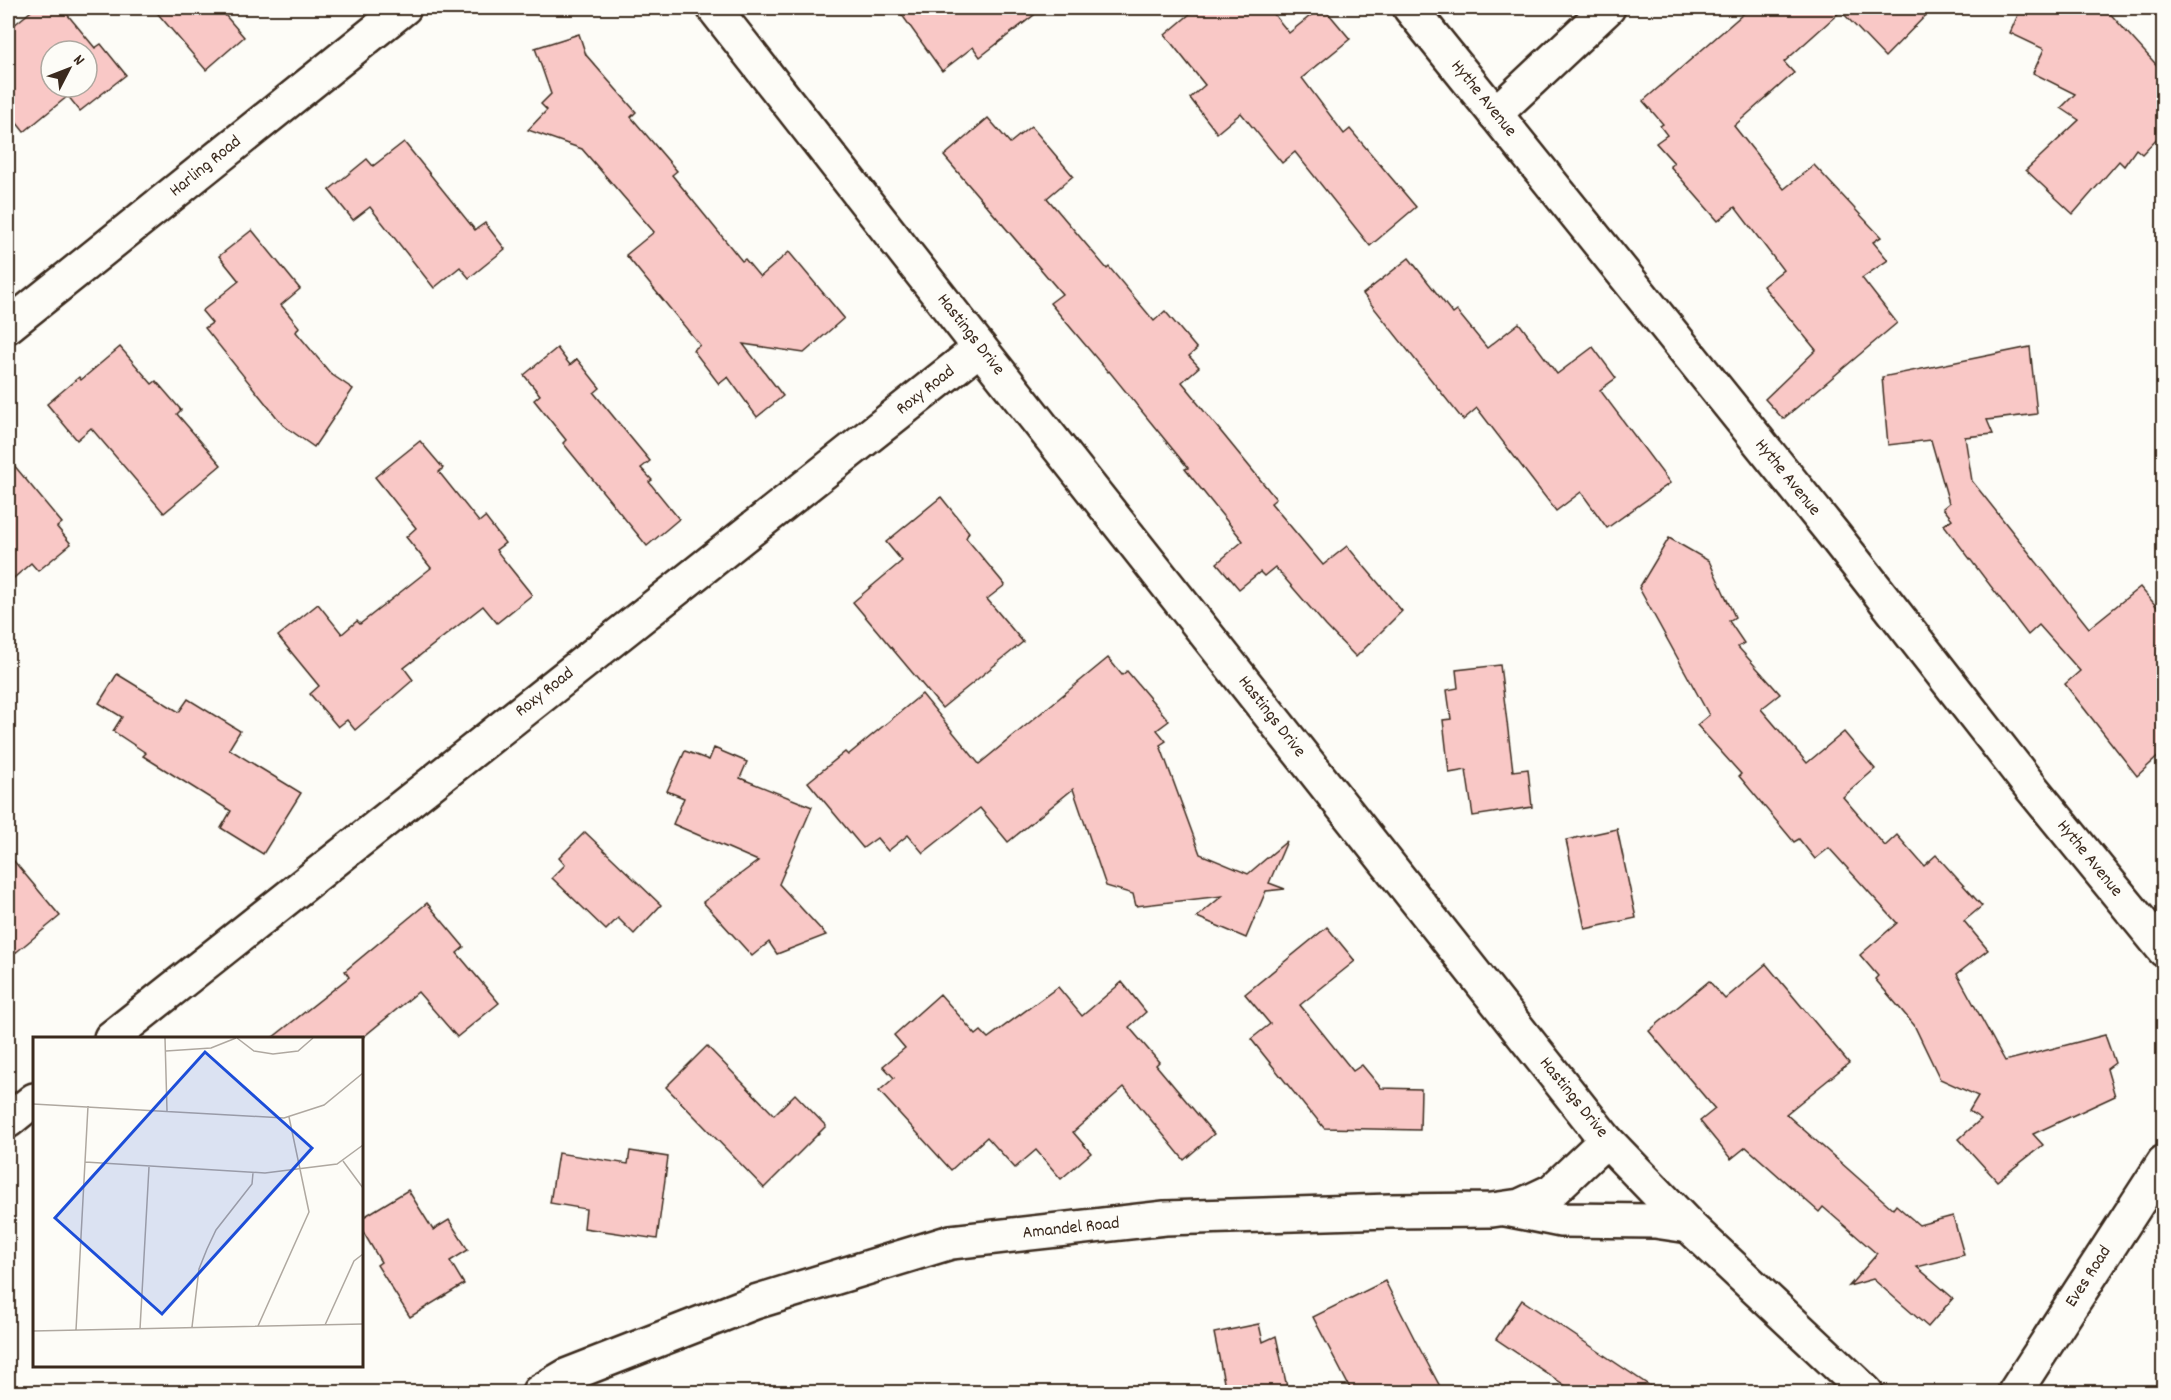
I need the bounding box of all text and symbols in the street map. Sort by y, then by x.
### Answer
north arrow [39,39,99,99]
text: N [67,50,90,71]
street label: Hythe Avenue [1444,55,1522,143]
street label: Harling Road [165,130,247,204]
street label: Hastings Drive [930,289,1010,381]
street label: Roxy Road [891,360,961,422]
street label: Hythe Avenue [1748,434,1826,522]
street label: Roxy Road [510,662,580,724]
street label: Hastings Drive [1231,671,1311,763]
street label: Hythe Avenue [2050,815,2128,903]
inset map [33,1037,363,1367]
street label: Hastings Drive [1533,1052,1614,1144]
street label: Amandel Road [1021,1211,1121,1247]
street label: Eves Road [2060,1241,2118,1313]

